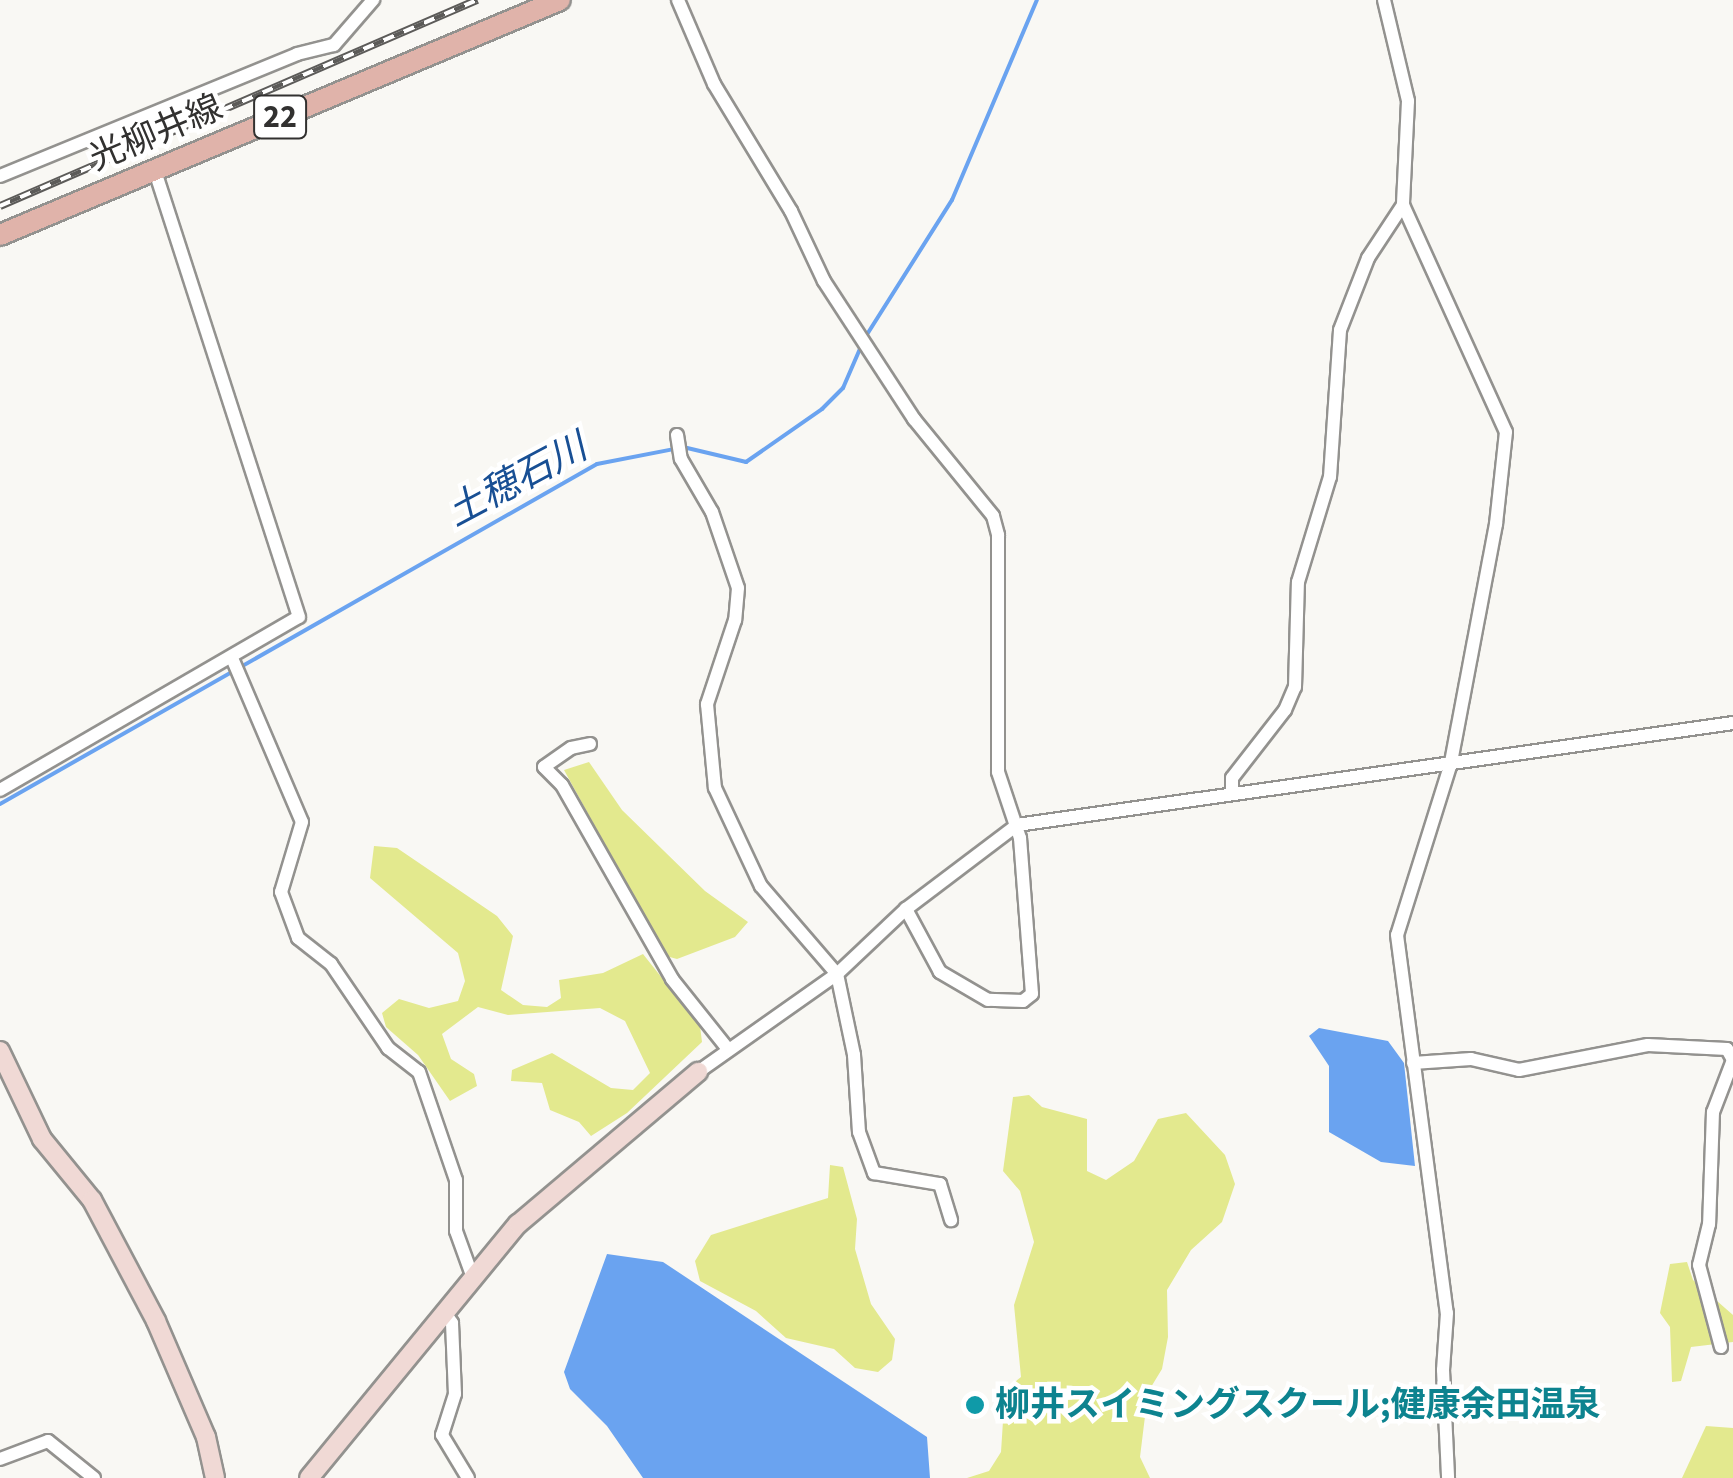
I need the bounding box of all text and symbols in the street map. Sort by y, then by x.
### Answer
street label: 光柳井線 [83,86,229,180]
road number: 22 [252,90,308,144]
water label: 土穂石川 [439,425,595,537]
place label: 柳井スイミングスクール;健康余田温泉 [995,1384,1600,1426]
marker: 柳井スイミングスクール;健康余田温泉 [964,1394,986,1416]

